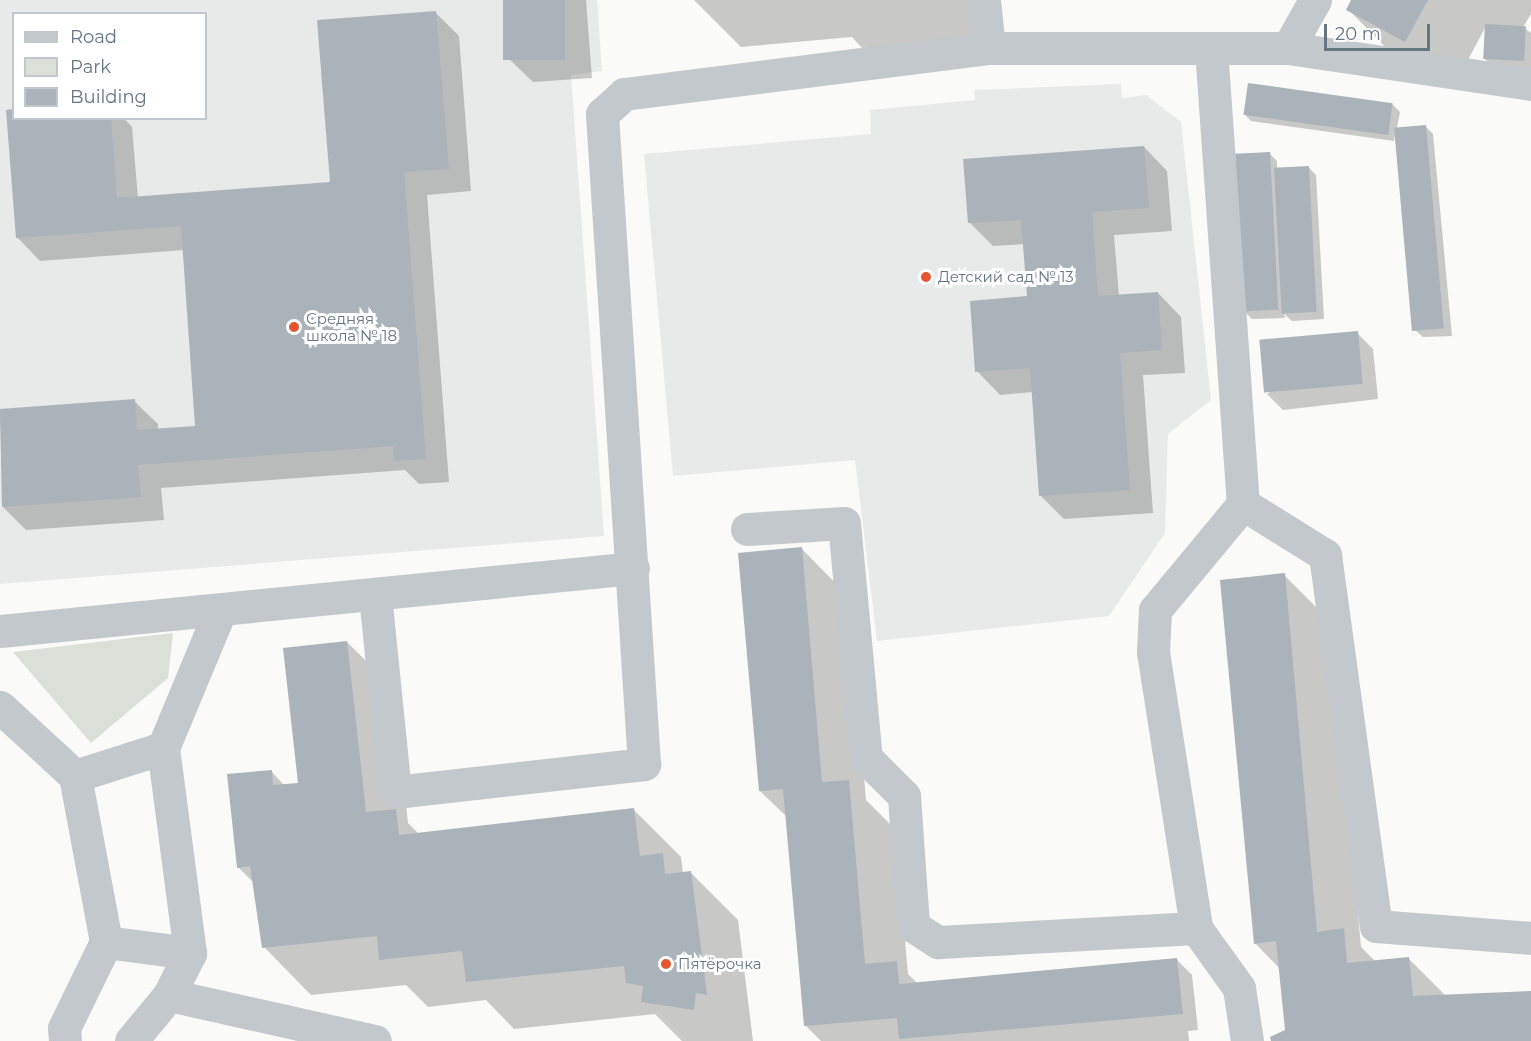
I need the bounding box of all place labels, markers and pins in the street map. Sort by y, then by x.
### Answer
place label: Детский сад № 13 [938,268,1074,286]
marker: Детский сад № 13 [919,270,933,284]
place label: Средняя школа № 18 [306,309,397,344]
marker: Средняя школа № 18 [287,320,301,334]
place label: Пятёрочка [678,955,762,973]
marker: Пятёрочка [659,957,673,971]

